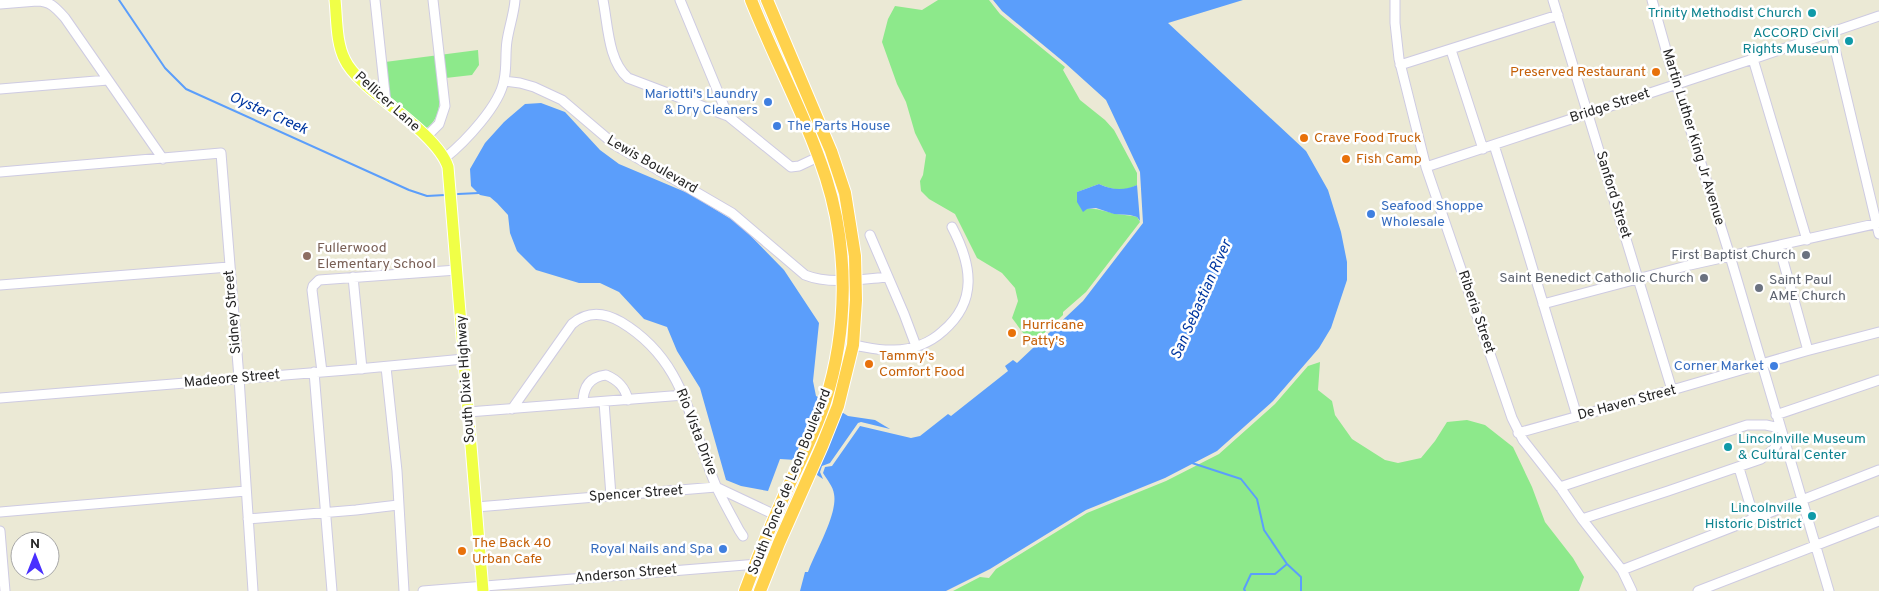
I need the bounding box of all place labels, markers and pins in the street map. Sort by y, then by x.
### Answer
place label: Trinity Methodist Church [1648,5,1802,22]
marker: Trinity Methodist Church [1806,7,1818,19]
place label: ACCORD Civil Rights Museum [1743,25,1839,58]
marker: ACCORD Civil Rights Museum [1843,35,1855,47]
place label: Preserved Restaurant [1510,64,1646,81]
marker: Preserved Restaurant [1650,66,1662,78]
place label: Mariotti's Laundry & Dry Cleaners [644,86,758,119]
marker: Mariotti's Laundry & Dry Cleaners [762,96,774,108]
place label: The Parts House [787,118,890,135]
marker: The Parts House [771,120,783,132]
place label: Crave Food Truck [1314,130,1421,147]
marker: Crave Food Truck [1298,132,1310,144]
place label: Fish Camp [1356,151,1422,168]
marker: Fish Camp [1340,153,1352,165]
place label: Seafood Shoppe Wholesale [1381,198,1483,231]
marker: Seafood Shoppe Wholesale [1365,208,1377,220]
place label: Fullerwood Elementary School [317,240,436,273]
place label: First Baptist Church [1671,247,1796,264]
marker: First Baptist Church [1800,249,1812,261]
marker: Fullerwood Elementary School [301,250,313,262]
place label: Saint Benedict Catholic Church [1499,270,1694,287]
marker: Saint Benedict Catholic Church [1698,272,1710,284]
place label: Saint Paul AME Church [1769,272,1846,305]
marker: Saint Paul AME Church [1753,282,1765,294]
place label: Hurricane Patty's [1022,317,1084,350]
marker: Hurricane Patty's [1006,327,1018,339]
place label: Tammy's Comfort Food [879,348,965,381]
marker: Tammy's Comfort Food [863,358,875,370]
place label: Corner Market [1674,358,1764,375]
marker: Corner Market [1768,360,1780,372]
place label: Lincolnville Museum & Cultural Center [1738,431,1866,464]
marker: Lincolnville Museum & Cultural Center [1722,441,1734,453]
place label: Lincolnville Historic District [1705,500,1802,533]
marker: Lincolnville Historic District [1806,510,1818,522]
place label: The Back 40 Urban Cafe [472,535,551,568]
place label: Royal Nails and Spa [590,541,713,558]
marker: Royal Nails and Spa [717,543,729,555]
marker: The Back 40 Urban Cafe [456,545,468,557]

